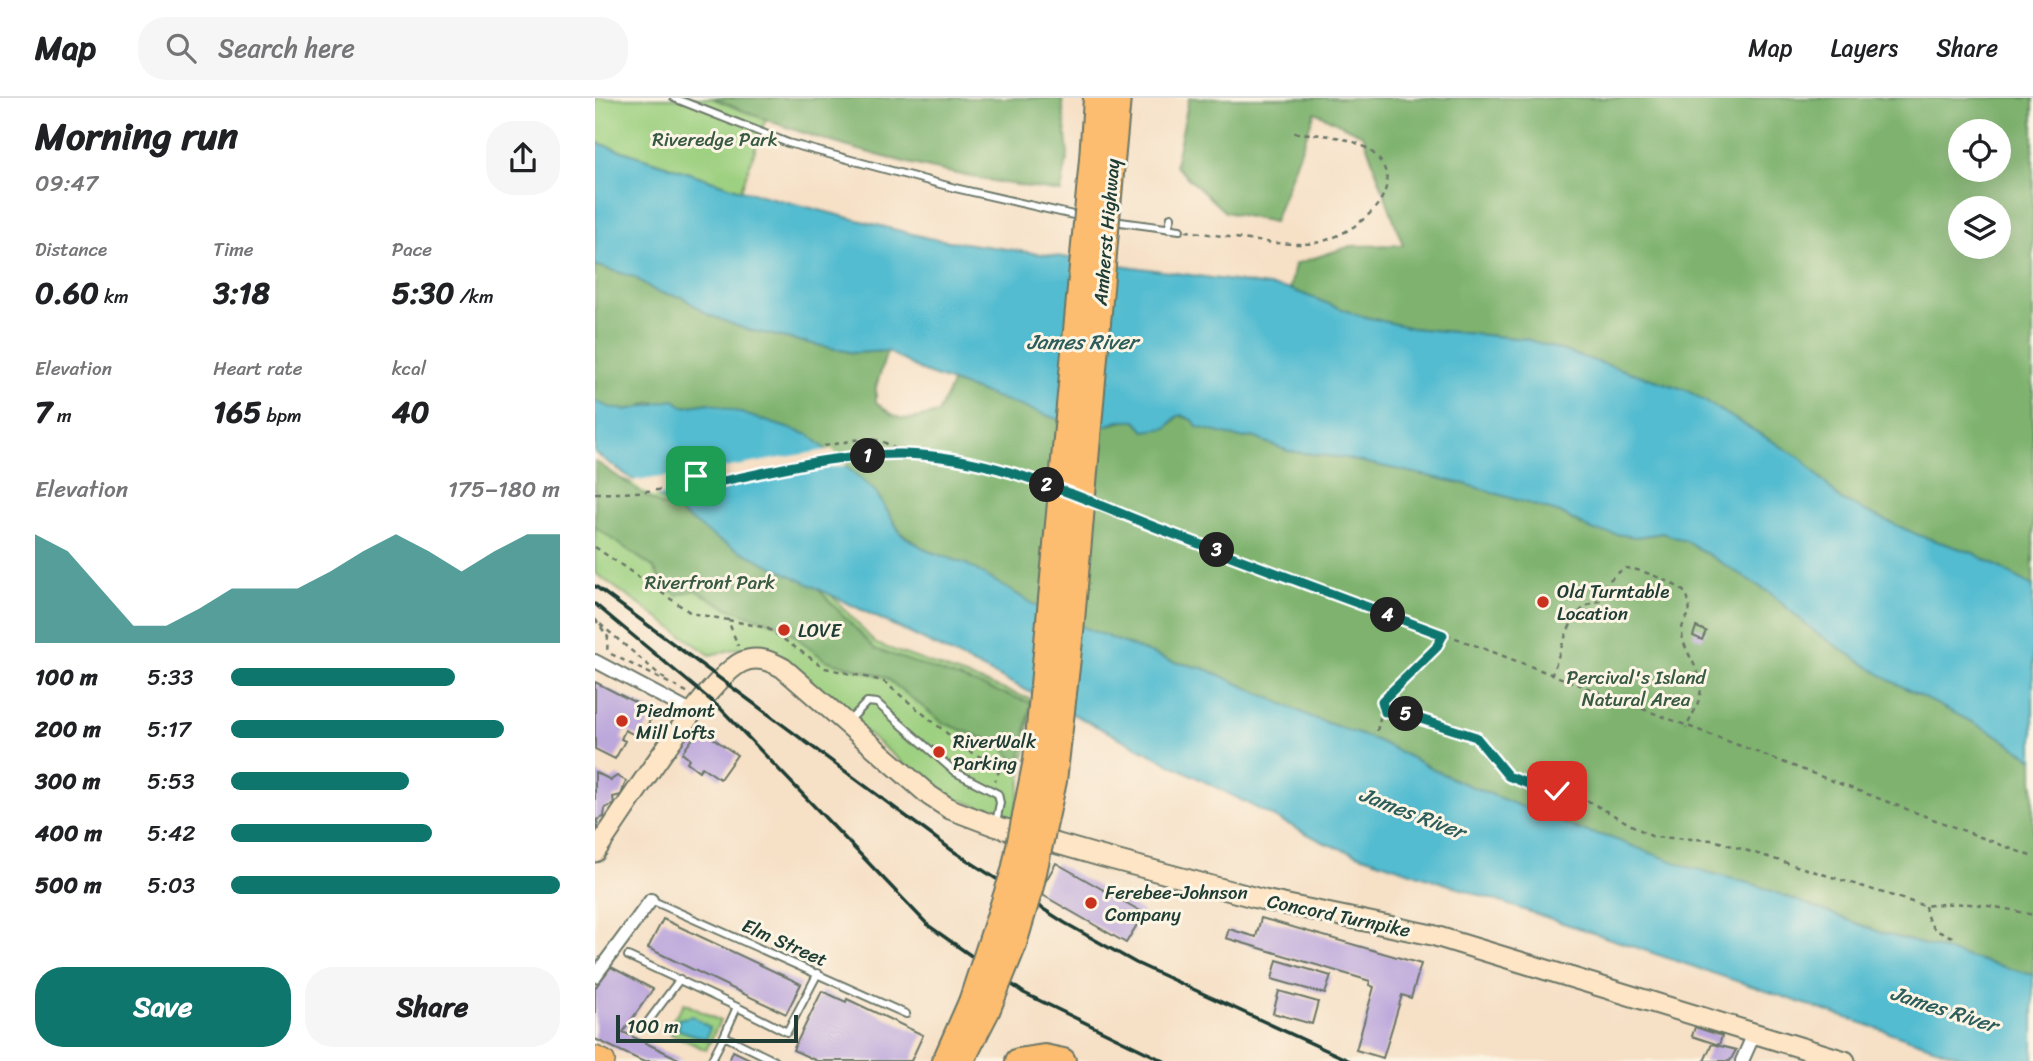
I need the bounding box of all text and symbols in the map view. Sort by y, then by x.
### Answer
search box [138,17,628,80]
text: Map [35,19,96,77]
text: Search here [218,25,355,71]
text: Map [1748,27,1793,69]
text: Layers [1831,27,1898,69]
text: Share [1936,27,1998,69]
icon: search [162,29,200,67]
text: Morning run [35,103,238,170]
map controls [1948,119,2011,259]
button: locate [1948,119,2011,182]
button: share [486,121,560,195]
park label: Riveredge Park [652,123,778,156]
street label: Amherst Highway [1084,157,1129,308]
text: 09:47 [35,163,98,204]
button: layers [1948,196,2011,259]
text: Distance [35,233,107,266]
text: Time [213,233,254,266]
text: Pace [392,233,432,266]
text: 0.60 [35,266,99,320]
text: 3:18 [213,266,270,320]
text: 5:30 [392,266,454,320]
text: km [99,280,129,313]
text: /km [454,280,494,313]
water label: James River [1027,323,1141,361]
text: Elevation [35,352,112,385]
text: Heart rate [213,352,303,385]
text: kcal [392,352,426,385]
text: 7 [35,385,52,439]
text: 165 [213,385,262,439]
text: 40 [392,385,429,439]
text: m [52,399,72,432]
text: bpm [262,399,302,432]
pin: 1 [851,438,885,474]
text: 1 [863,439,872,472]
pin [666,446,726,506]
icon: arrive [677,457,715,495]
pin: 2 [1029,468,1065,502]
text: 2 [1041,468,1052,501]
text: Elevation [35,469,128,510]
text: 175–180 m [448,469,560,510]
pin: 3 [1199,532,1235,568]
text: 3 [1211,533,1222,566]
park label: Riverfront Park [645,566,775,599]
place label: Old Turntable Location [1557,575,1669,630]
marker: Old Turntable Location [1535,594,1551,610]
pin: 4 [1371,598,1405,632]
text: 4 [1382,598,1393,631]
place label: LOVE [798,614,842,647]
marker: LOVE [776,622,792,638]
text: 100 m [35,657,98,698]
text: 5:33 [147,657,193,698]
park label: Percival's Island Natural Area [1567,661,1707,716]
place label: Piedmont Mill Lofts [636,694,715,749]
pin: 5 [1389,696,1423,732]
text: 5 [1400,697,1411,730]
text: 200 m [35,709,101,750]
text: 5:17 [147,709,191,750]
marker: Piedmont Mill Lofts [614,713,630,729]
place label: RiverWalk Parking [953,725,1037,780]
marker: RiverWalk Parking [931,744,947,760]
text: 300 m [35,761,100,802]
text: 5:53 [147,761,195,802]
pin [1527,761,1587,821]
icon: check [1538,772,1576,810]
water label: James River [1354,776,1474,852]
text: 400 m [35,813,102,854]
text: 5:42 [147,813,196,854]
text: 500 m [35,865,102,906]
text: 5:03 [147,865,195,906]
place label: Ferebee-Johnson Company [1105,876,1248,931]
street label: Concord Turnpike [1264,884,1414,947]
marker: Ferebee-Johnson Company [1083,895,1099,911]
street label: Elm Street [737,909,833,976]
button: Save [35,967,291,1047]
button: Share [305,967,560,1047]
water label: James River [1886,974,2006,1045]
text: 100 m [627,1010,679,1043]
scale bar [616,1012,798,1044]

